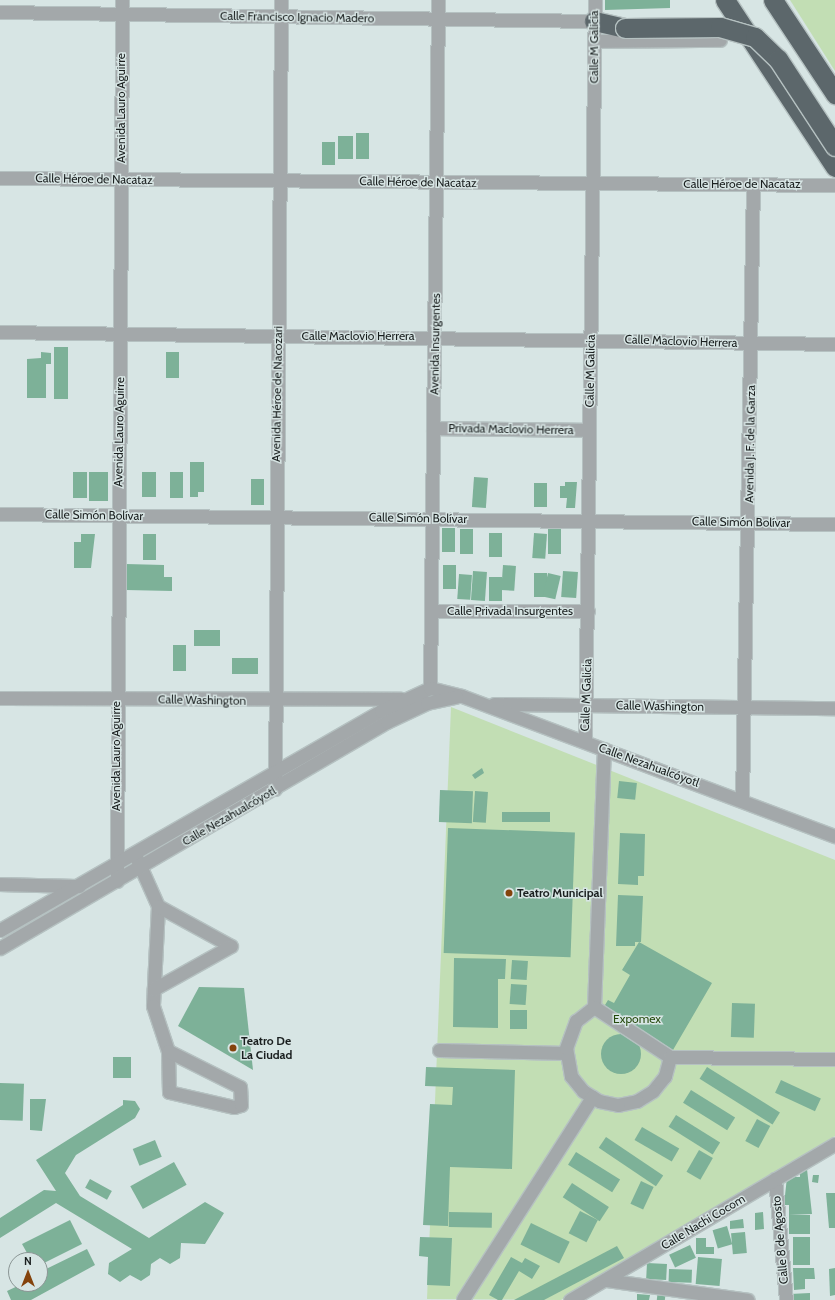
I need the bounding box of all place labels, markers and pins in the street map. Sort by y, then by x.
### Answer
place label: Teatro Municipal [517,886,603,900]
marker: Teatro Municipal [504,888,514,898]
place label: Teatro De La Ciudad [241,1034,292,1062]
marker: Teatro De La Ciudad [228,1043,238,1053]

